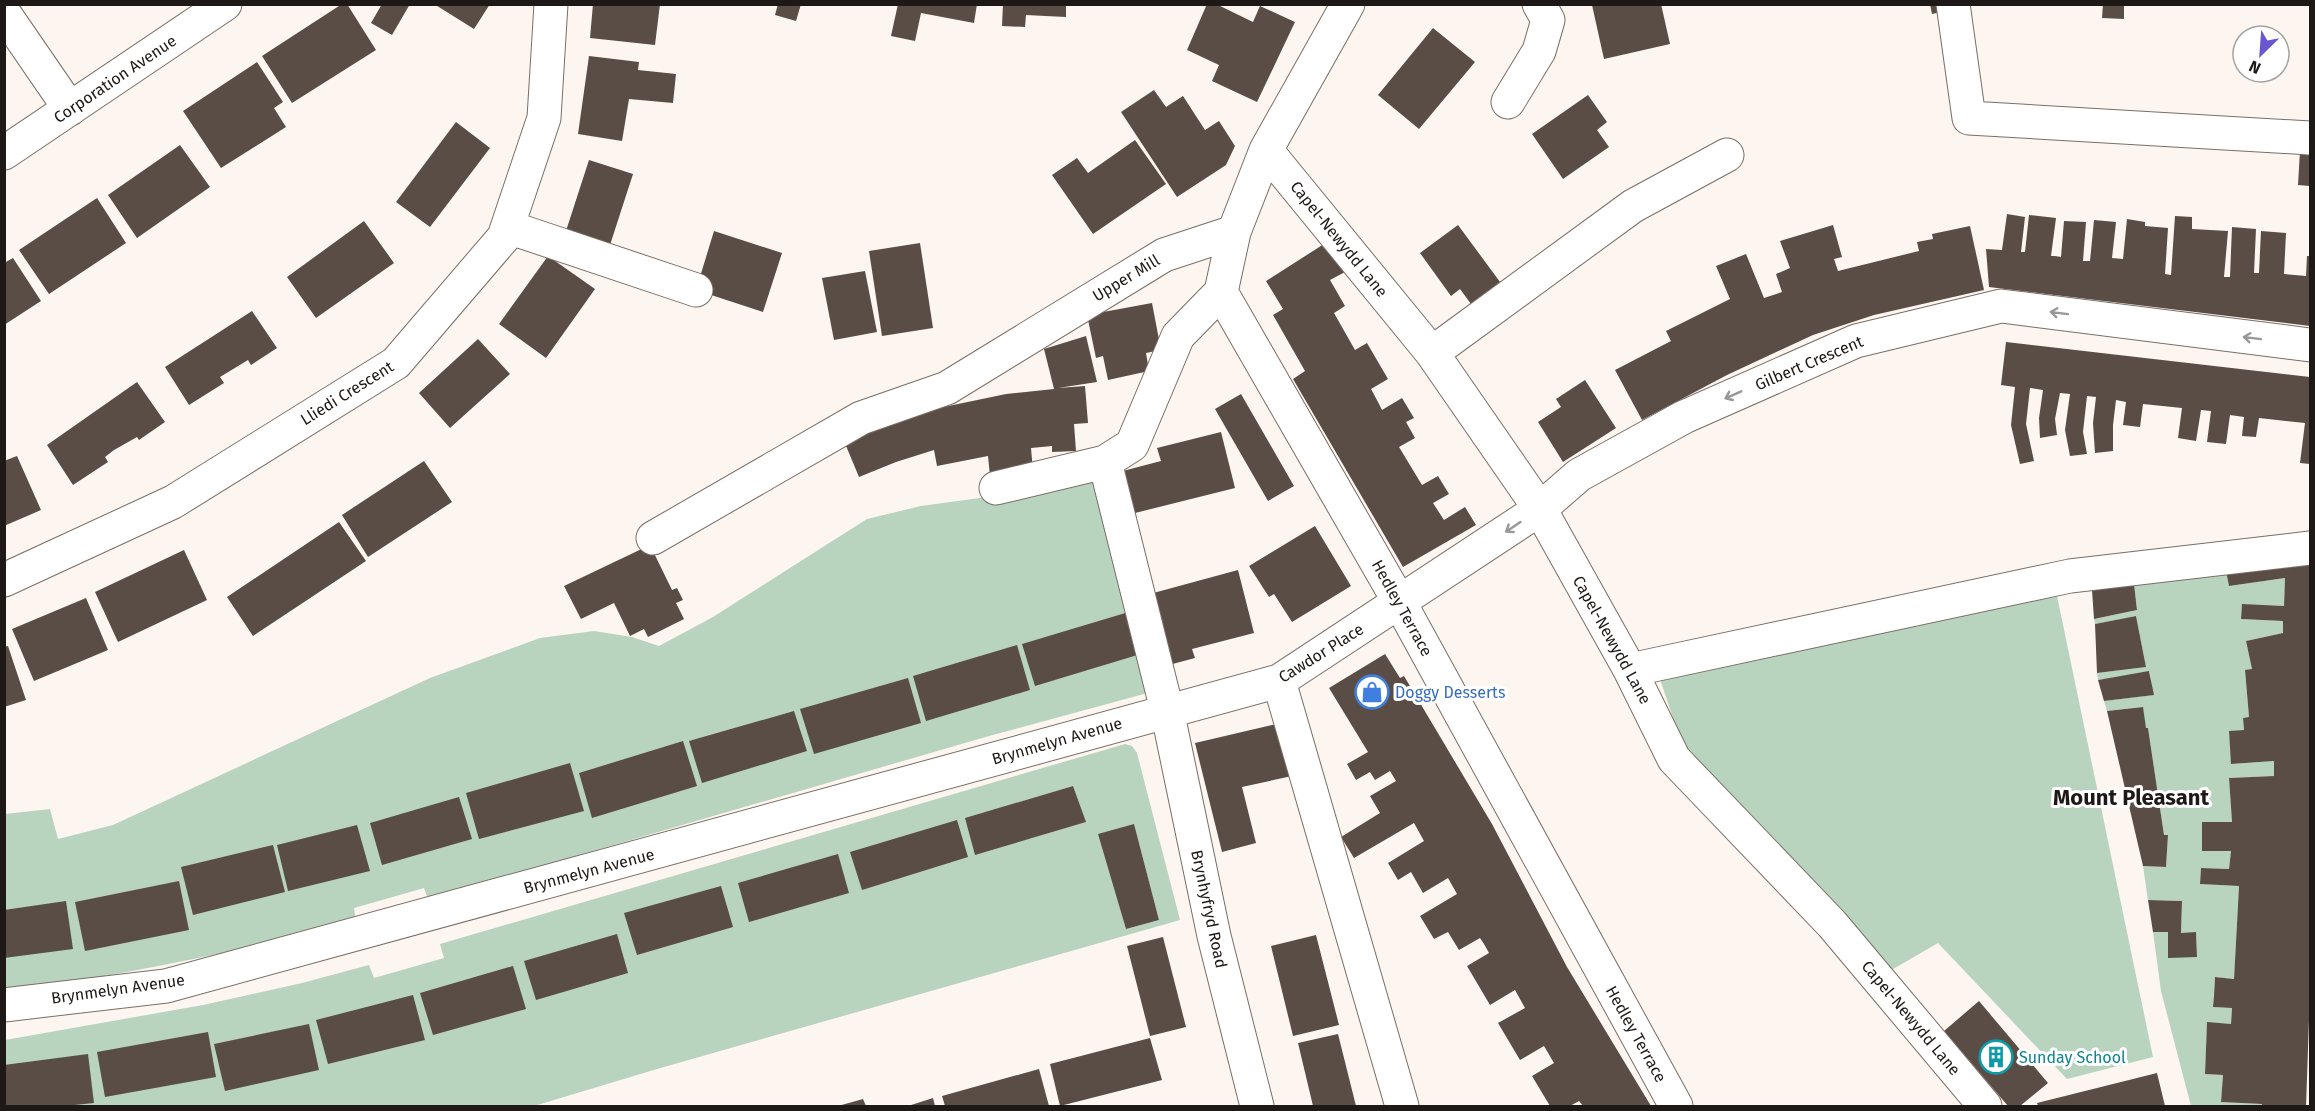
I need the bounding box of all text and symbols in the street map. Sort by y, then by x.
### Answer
north arrow [2231,24,2291,84]
street label: Corporation Avenue [50,31,180,127]
text: N [2246,56,2264,78]
street label: Capel-Newydd Lane [1286,177,1392,301]
street label: Upper Mill [1089,250,1163,305]
one-way arrow [2050,307,2069,318]
street label: Gilbert Crescent [1752,332,1866,394]
one-way arrow [2243,332,2263,343]
street label: Lliedi Crescent [297,357,397,429]
one-way arrow [1725,390,1743,401]
one-way arrow [1505,521,1522,533]
street label: Hedley Terrace [1368,557,1436,659]
street label: Capel-Newydd Lane [1569,573,1655,707]
street label: Cawdor Place [1275,619,1367,687]
shop icon: Doggy Desserts [1354,674,1390,710]
place label: Doggy Desserts [1395,683,1505,702]
street label: Brynmelyn Avenue [990,713,1124,769]
district label: Mount Pleasant [2053,784,2209,811]
street label: Brynmelyn Avenue [521,844,657,898]
street label: Brynhyfryd Road [1187,848,1231,970]
street label: Capel-Newydd Lane [1858,957,1964,1079]
street label: Brynmelyn Avenue [50,970,186,1008]
street label: Hedley Terrace [1602,983,1670,1085]
building icon: Sunday School [1978,1039,2014,1075]
place label: Sunday School [2019,1048,2126,1067]

